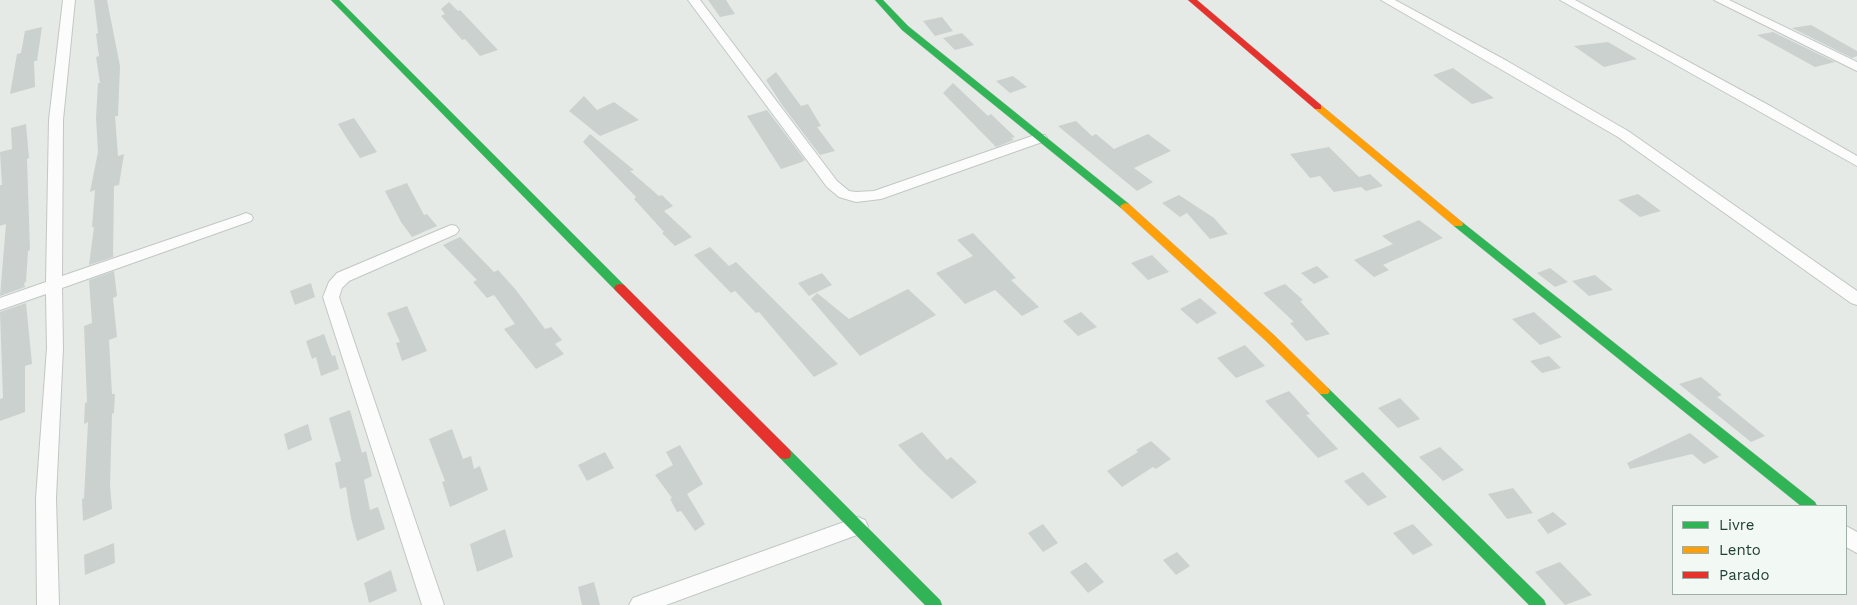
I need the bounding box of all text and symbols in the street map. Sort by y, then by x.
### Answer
legend [1672,505,1847,595]
text: Livre [1719,516,1754,534]
text: Lento [1719,541,1761,559]
text: Parado [1719,566,1769,584]

